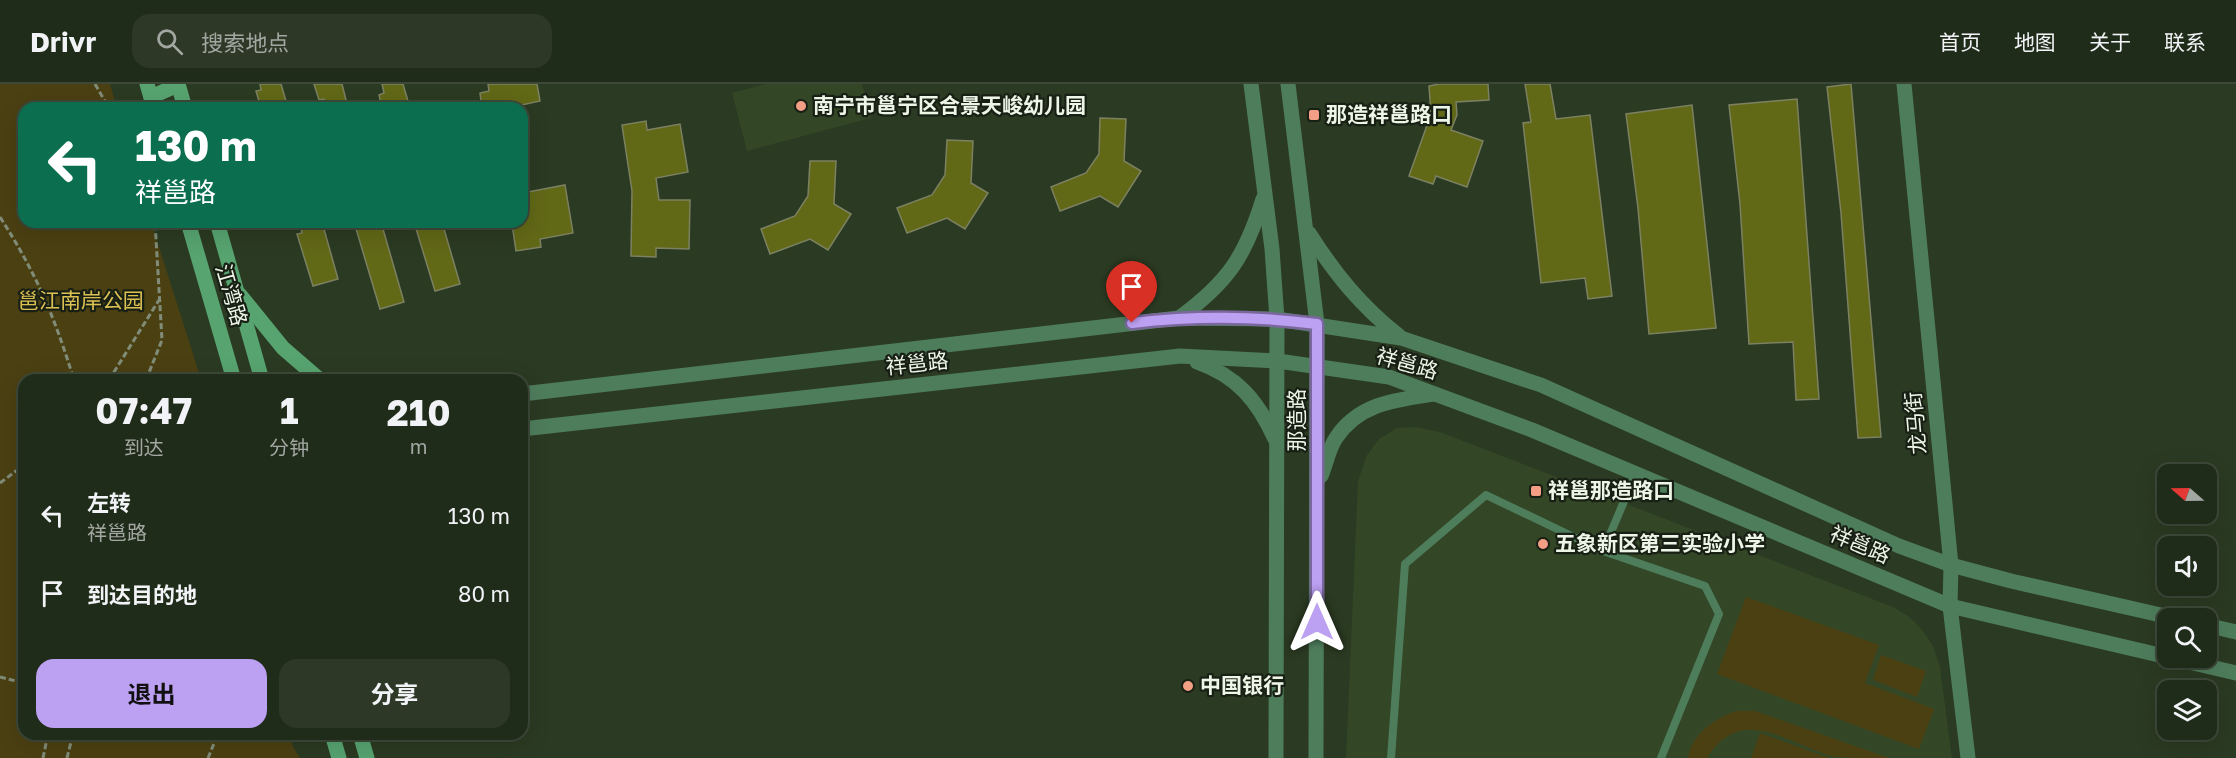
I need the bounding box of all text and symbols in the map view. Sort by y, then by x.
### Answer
search box [132,14,552,68]
text: Drivr [30,25,96,58]
icon: search [153,25,186,58]
text: 搜索地点 [201,29,289,56]
text: 首页 [1939,29,1981,55]
text: 地图 [2014,29,2056,55]
text: 关于 [2089,29,2131,55]
text: 联系 [2164,29,2206,55]
place label: 南宁市邕宁区合景天峻幼儿园 [813,92,1086,118]
marker: 南宁市邕宁区合景天峻幼儿园 [794,99,808,113]
place label: 那造祥邕路口 [1326,101,1452,127]
marker: 那造祥邕路口 [1307,108,1321,122]
text: 130 m [135,120,257,170]
icon: left [36,126,114,204]
text: 祥邕路 [135,176,216,208]
street label: 江湾路 [211,261,253,329]
pin [1106,261,1157,323]
icon: arrive [1115,270,1148,303]
park label: 邕江南岸公园 [18,287,144,313]
street label: 祥邕路 [1373,342,1441,384]
street label: 祥邕路 [884,347,950,379]
text: 07:47 [95,389,192,432]
text: 1 [280,389,299,432]
street label: 那造路 [1283,389,1309,452]
text: 210 [387,391,451,434]
street label: 龙马街 [1899,391,1931,456]
text: m [410,434,428,458]
text: 到达 [124,435,164,459]
text: 分钟 [269,435,309,459]
north arrow [2157,464,2217,524]
map controls [2157,464,2217,740]
place label: 祥邕那造路口 [1548,477,1674,503]
marker: 祥邕那造路口 [1529,484,1543,498]
text: 左转 [87,489,131,516]
icon: left [36,499,69,532]
text: 130 m [448,502,510,529]
text: 祥邕路 [87,520,147,544]
street label: 祥邕路 [1826,520,1894,568]
place label: 五象新区第三实验小学 [1555,530,1765,556]
button: sound [2157,536,2217,596]
marker: 五象新区第三实验小学 [1536,537,1550,551]
icon: arrive [36,577,69,610]
text: 80 m [458,580,510,607]
text: 到达目的地 [87,581,197,608]
position arrow [1285,590,1349,654]
button: search [2157,608,2217,668]
button: 退出 [36,659,267,728]
button: 分享 [279,659,510,728]
place label: 中国银行 [1200,672,1284,698]
marker: 中国银行 [1181,679,1195,693]
button: layers [2157,680,2217,740]

